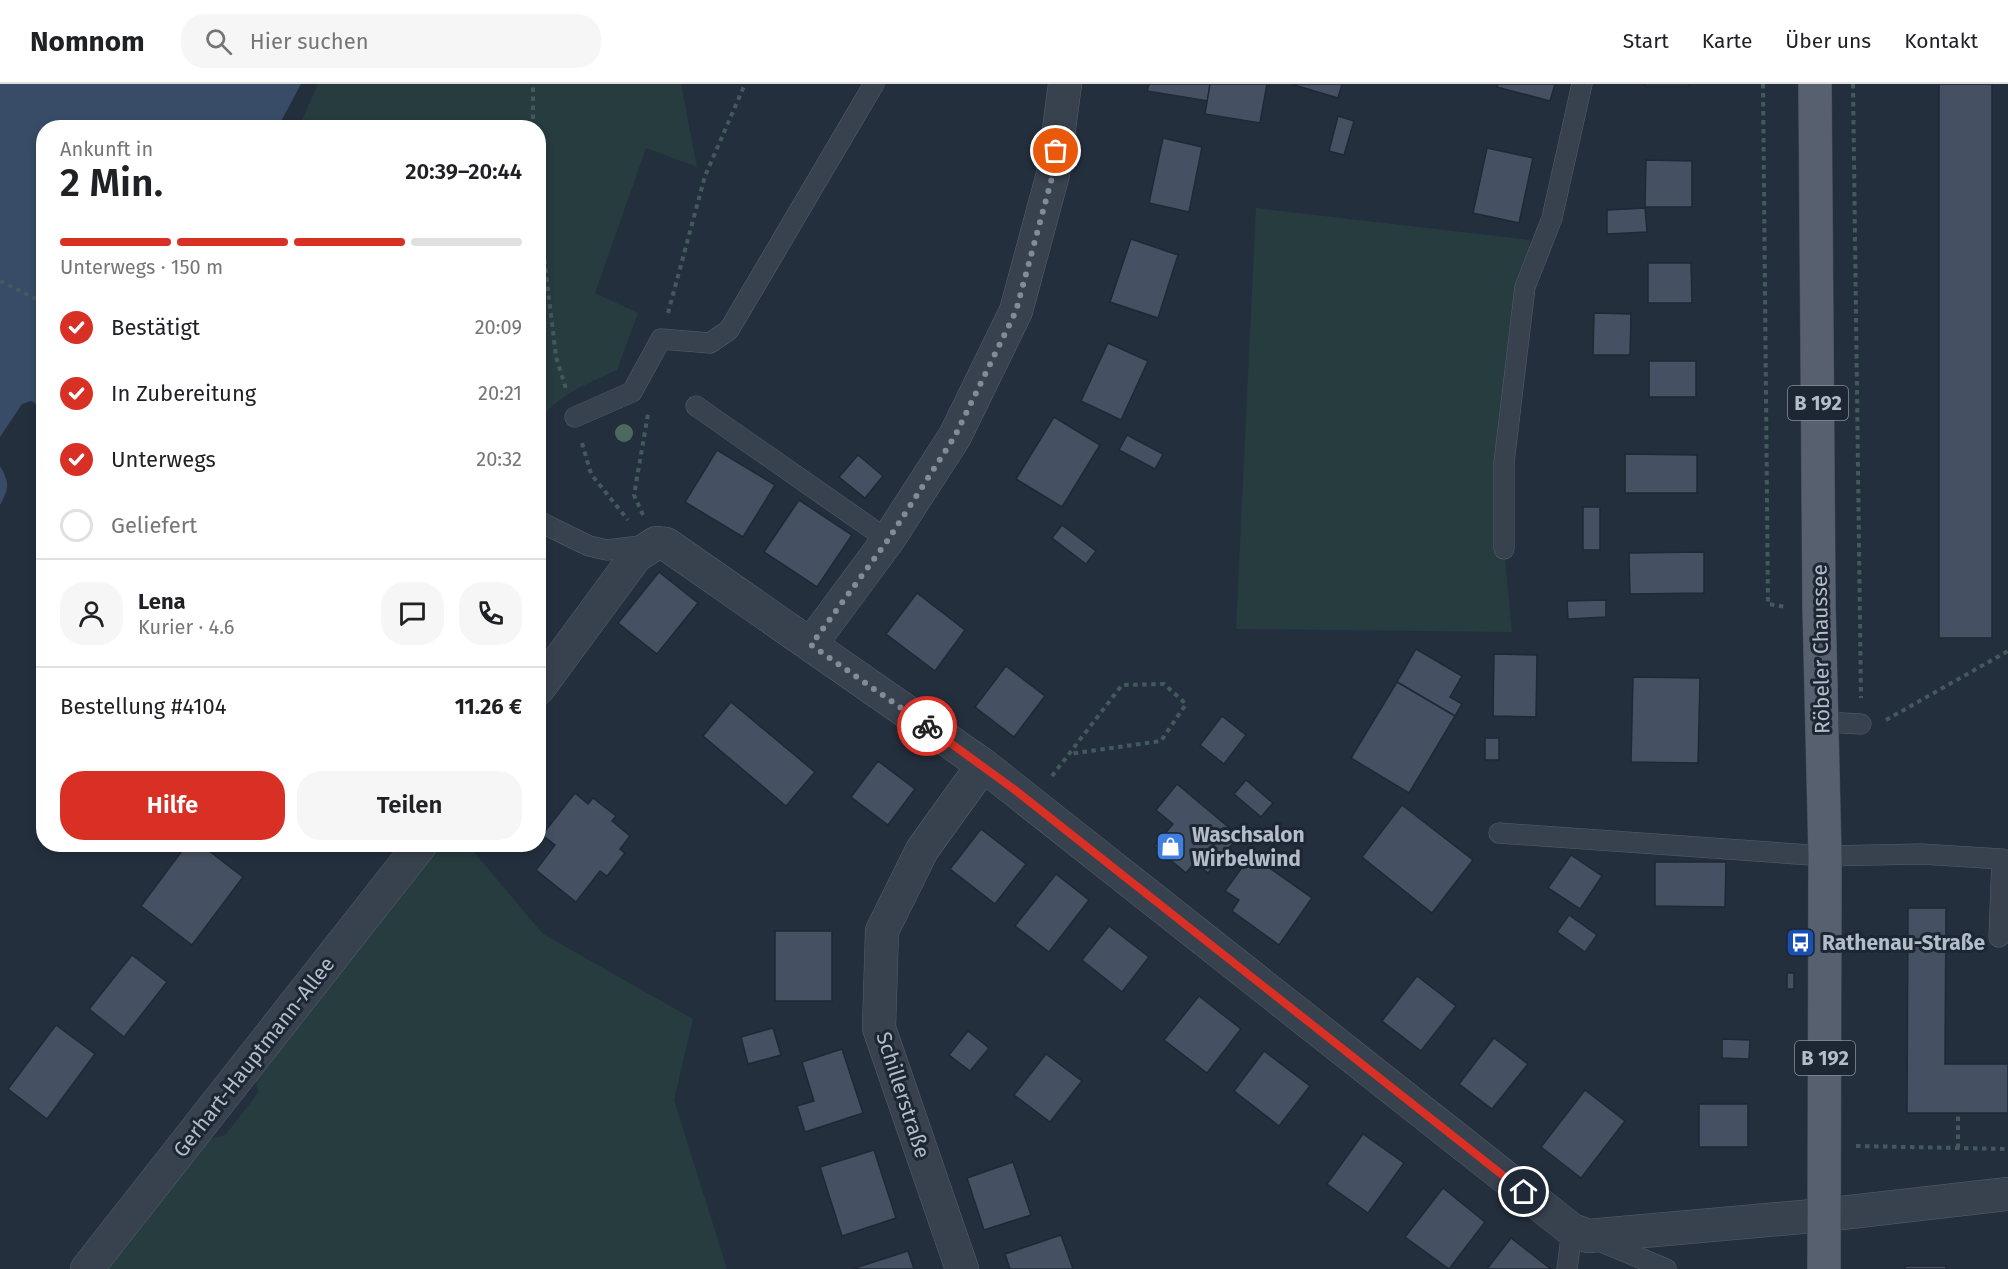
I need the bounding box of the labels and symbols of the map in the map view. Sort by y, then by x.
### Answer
pin [1030,125,1081,176]
road number: B 192 [1788,386,1848,420]
street label: Röbeler Chaussee [1807,564,1835,734]
courier [897,696,957,756]
place label: Waschsalon Wirbelwind [1192,822,1305,872]
shop icon: Waschsalon Wirbelwind [1155,831,1187,863]
bus stop icon: Rathenau-Straße [1785,927,1817,959]
place label: Rathenau-Straße [1822,930,1986,956]
street label: Gerhart-Hauptmann-Allee [168,952,340,1162]
street label: Schillerstraße [870,1029,936,1161]
road number: B 192 [1795,1041,1855,1075]
pin [1498,1166,1549,1217]

